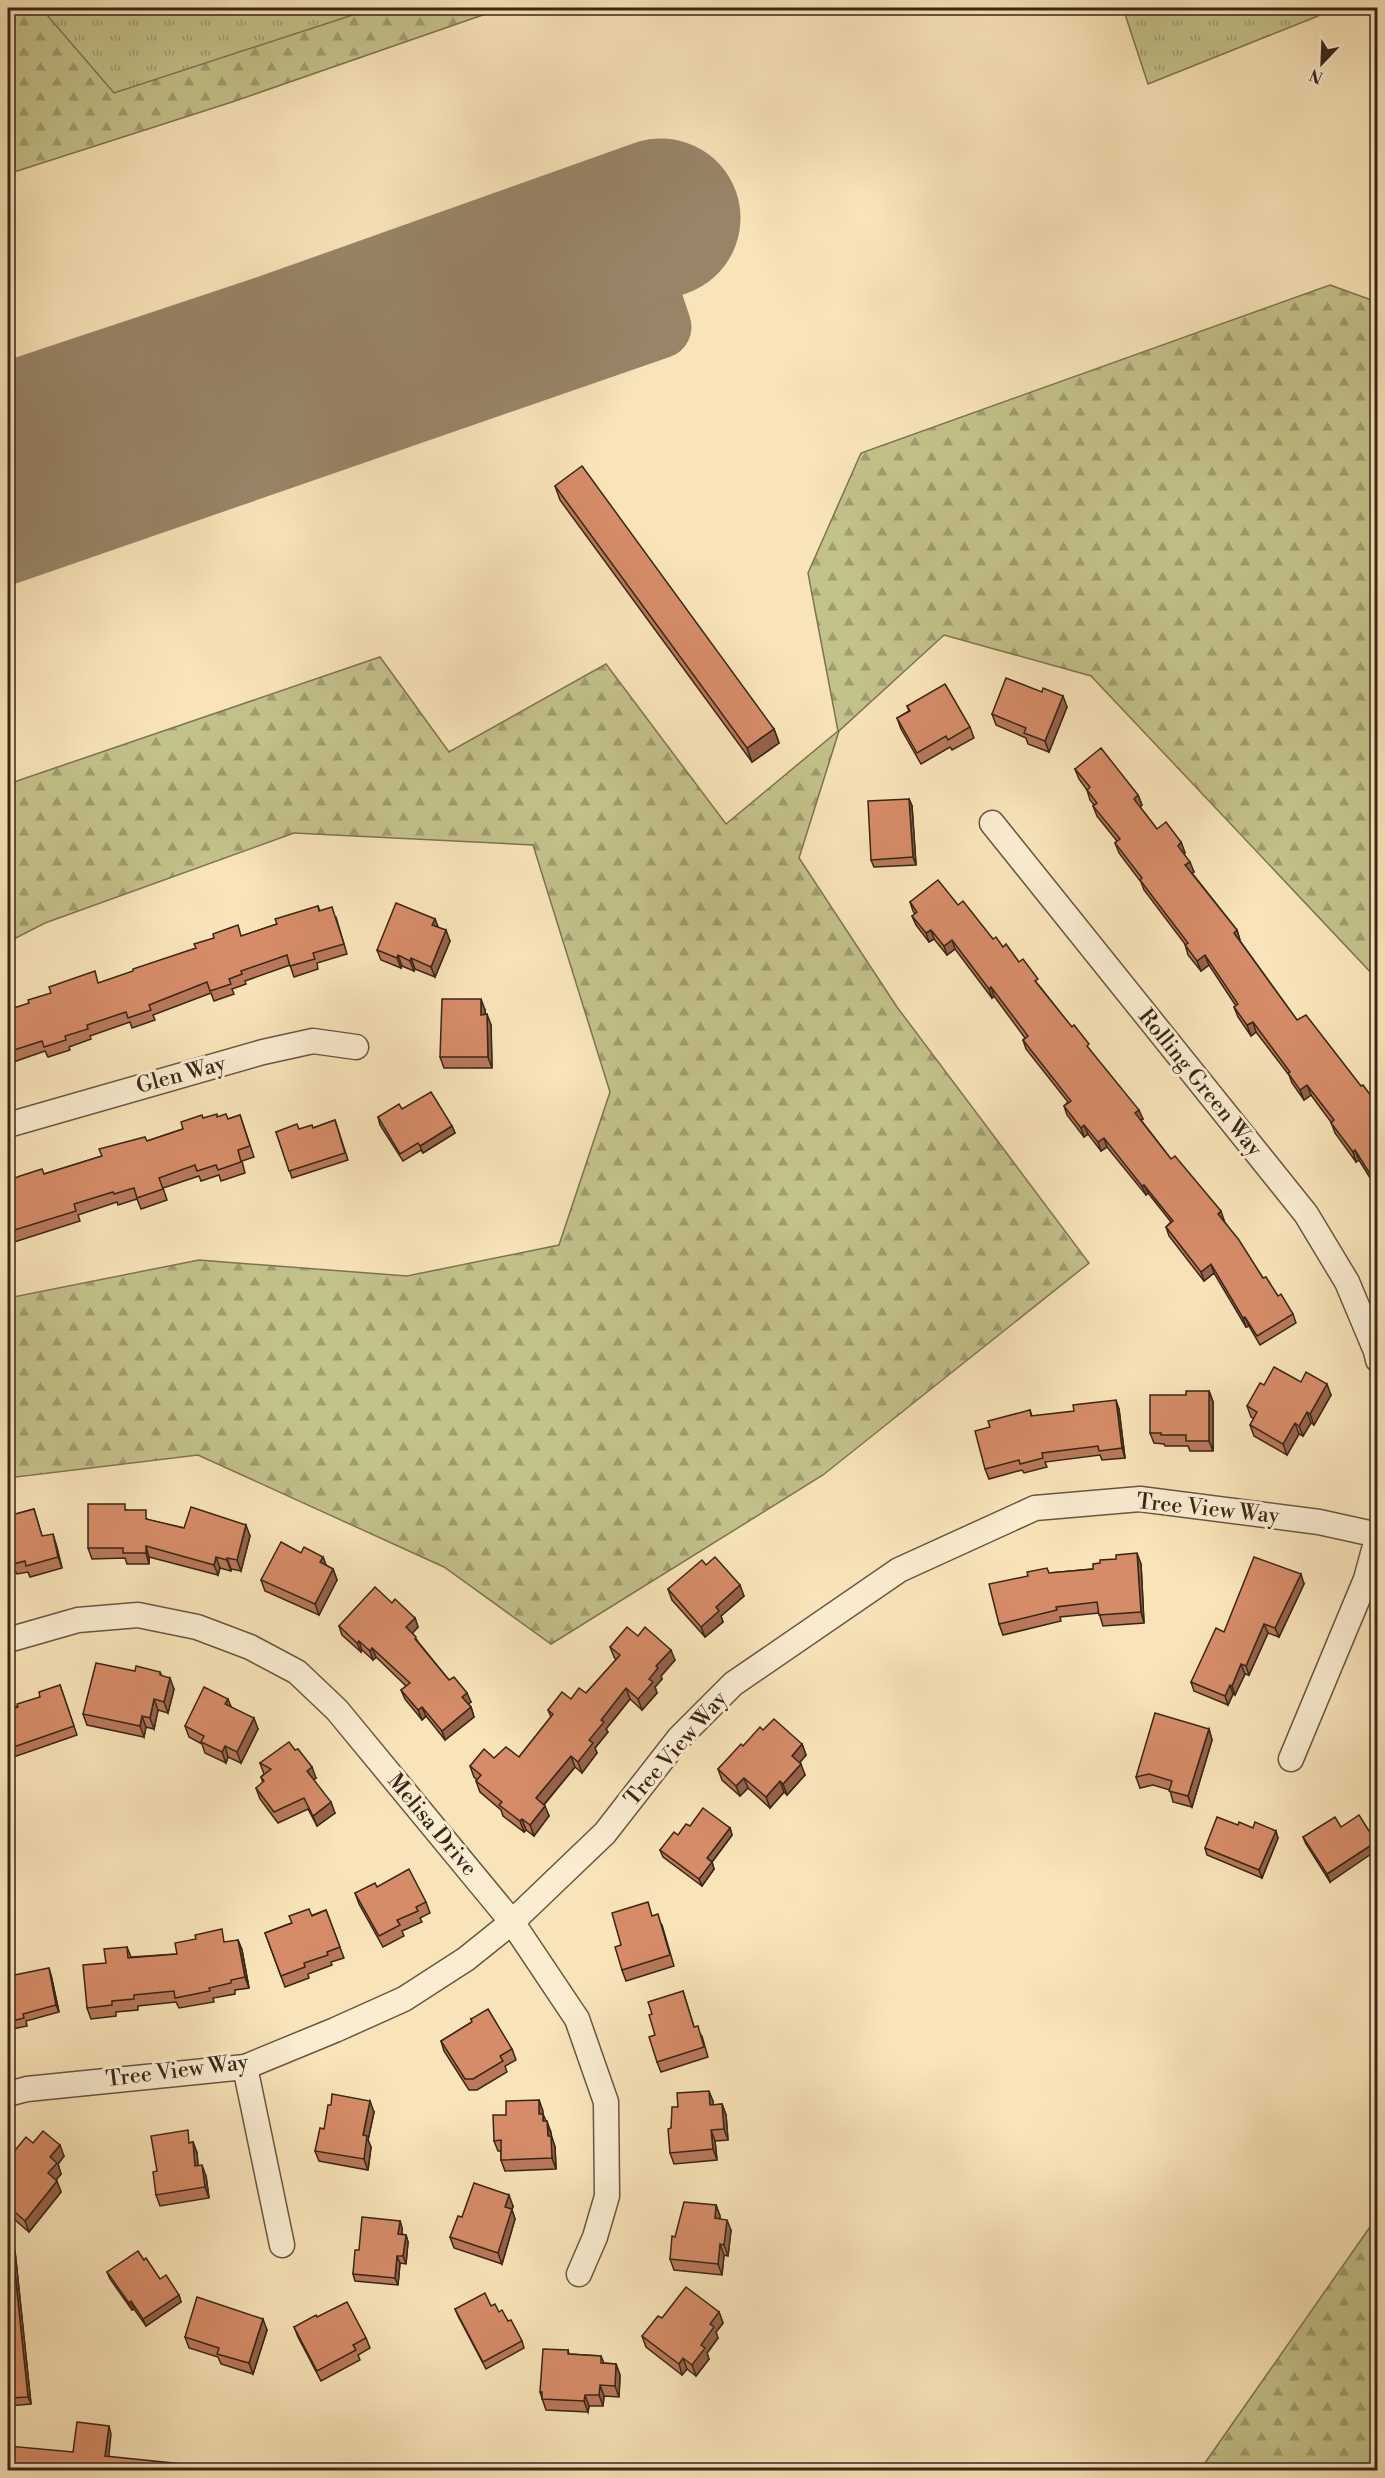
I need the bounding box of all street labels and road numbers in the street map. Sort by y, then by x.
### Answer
street label: Rolling Green Way [1132,1004,1268,1163]
street label: Glen Way [133,1050,229,1100]
street label: Tree View Way [1135,1488,1281,1530]
street label: Tree View Way [619,1686,733,1812]
street label: Melisa Drive [381,1768,483,1882]
street label: Tree View Way [104,2049,250,2093]

